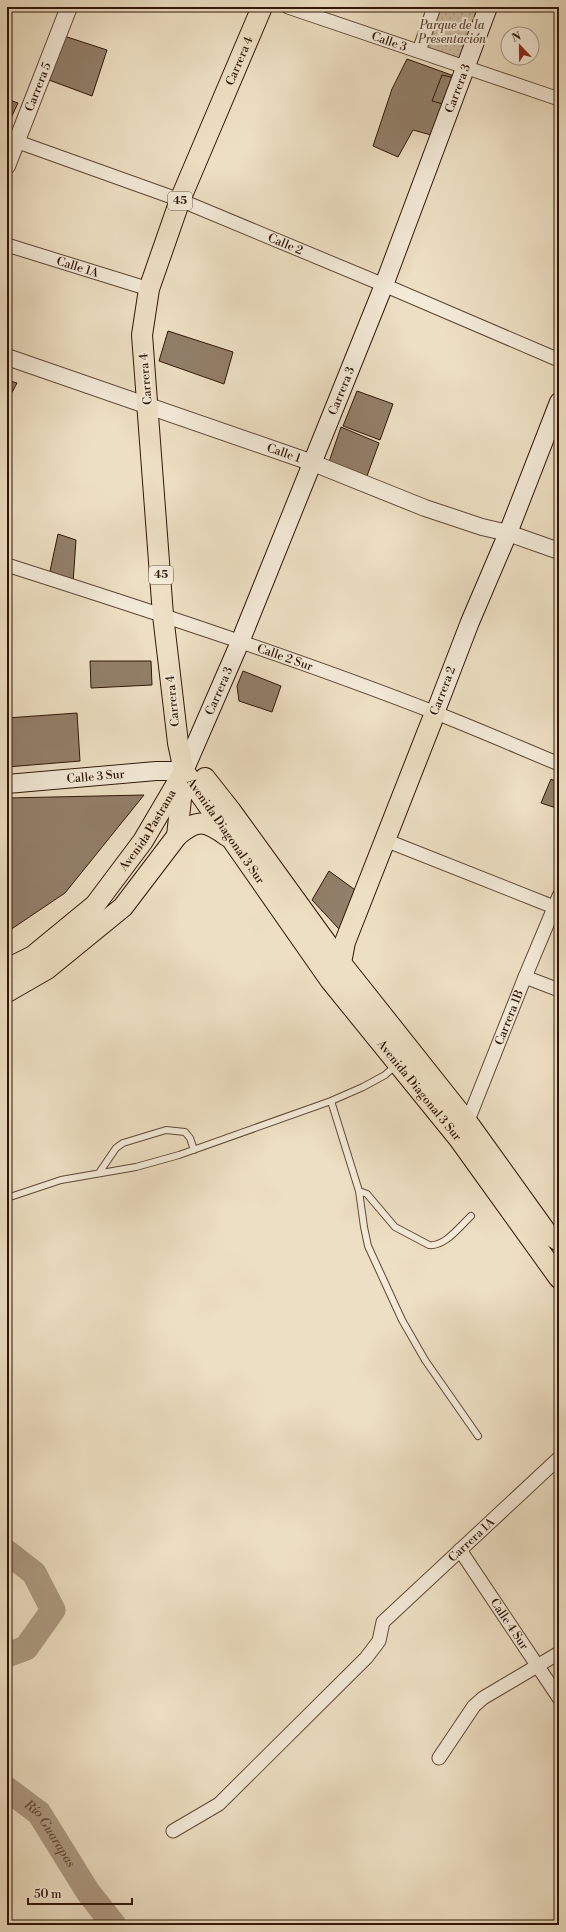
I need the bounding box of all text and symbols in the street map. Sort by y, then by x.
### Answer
park label: Parque de la Presentación [417,18,486,47]
north arrow [500,26,540,66]
street label: Calle 3 [370,28,409,55]
text: N [510,29,524,46]
street label: Carrera 4 [222,34,256,88]
street label: Carrera 5 [22,60,54,113]
street label: Carrera 3 [442,61,474,115]
road number: 45 [168,192,192,210]
street label: Calle 2 [266,230,305,258]
street label: Calle 1A [55,253,101,281]
street label: Carrera 4 [136,353,156,405]
street label: Carrera 3 [325,364,358,417]
street label: Calle 1 [265,440,304,466]
road number: 45 [149,566,173,584]
street label: Calle 2 Sur [255,641,315,674]
street label: Carrera 3 [202,664,236,717]
street label: Carrera 2 [427,664,459,718]
street label: Carrera 4 [163,674,183,728]
street label: Calle 3 Sur [66,766,125,786]
street label: Avenida Diagonal 3 Sur [183,774,268,887]
street label: Avenida Pastrana [115,786,180,874]
street label: Carrera 1B [491,988,527,1047]
street label: Avenida Diagonal 3 Sur [373,1036,465,1144]
street label: Carrera 1A [445,1514,498,1565]
street label: Calle 4 Sur [487,1595,532,1652]
water label: Río Guarapas [20,1796,79,1870]
scale bar [28,1880,132,1906]
text: 50 m [34,1887,62,1902]

